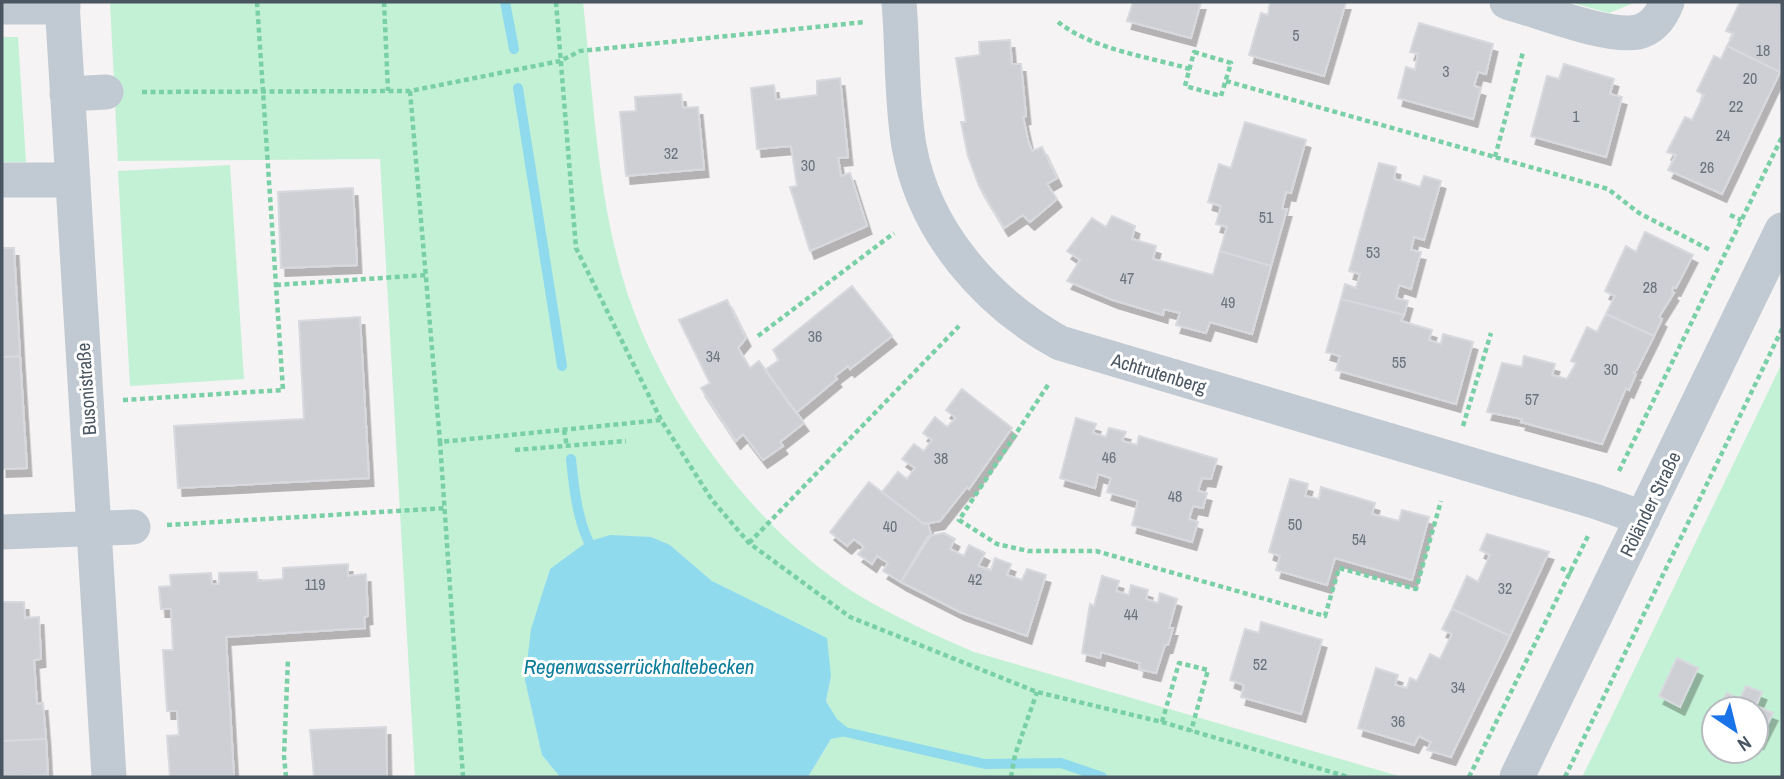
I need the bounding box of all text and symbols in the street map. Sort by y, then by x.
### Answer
house number: 5 [1292,24,1300,46]
house number: 18 [1756,39,1770,61]
house number: 3 [1442,60,1450,82]
house number: 20 [1743,67,1757,89]
house number: 22 [1729,95,1743,117]
house number: 1 [1572,105,1580,127]
house number: 24 [1716,124,1730,146]
house number: 32 [664,142,678,164]
house number: 30 [801,154,815,176]
house number: 26 [1700,156,1714,178]
house number: 51 [1259,206,1274,228]
house number: 53 [1366,241,1380,263]
house number: 47 [1120,267,1134,289]
house number: 28 [1643,276,1657,298]
house number: 49 [1221,291,1235,313]
house number: 36 [808,325,822,347]
street label: Busonistraße [70,342,102,436]
house number: 34 [706,345,720,367]
street label: Achtrutenberg [1107,346,1210,400]
house number: 55 [1392,351,1406,373]
house number: 30 [1604,358,1618,380]
house number: 57 [1525,388,1539,410]
house number: 46 [1102,446,1116,468]
house number: 38 [934,447,948,469]
street label: Röländer Straße [1613,447,1687,561]
house number: 48 [1168,485,1182,507]
house number: 50 [1288,513,1302,535]
house number: 40 [883,515,897,537]
house number: 54 [1352,528,1366,550]
house number: 42 [968,568,982,590]
house number: 119 [305,573,325,595]
house number: 32 [1498,577,1512,599]
house number: 44 [1124,603,1138,625]
water label: Regenwasserrückhaltebecken [524,652,754,681]
house number: 52 [1253,653,1267,675]
house number: 34 [1451,676,1465,698]
north arrow [1700,695,1770,765]
house number: 36 [1391,710,1405,732]
text: N [1733,730,1757,758]

